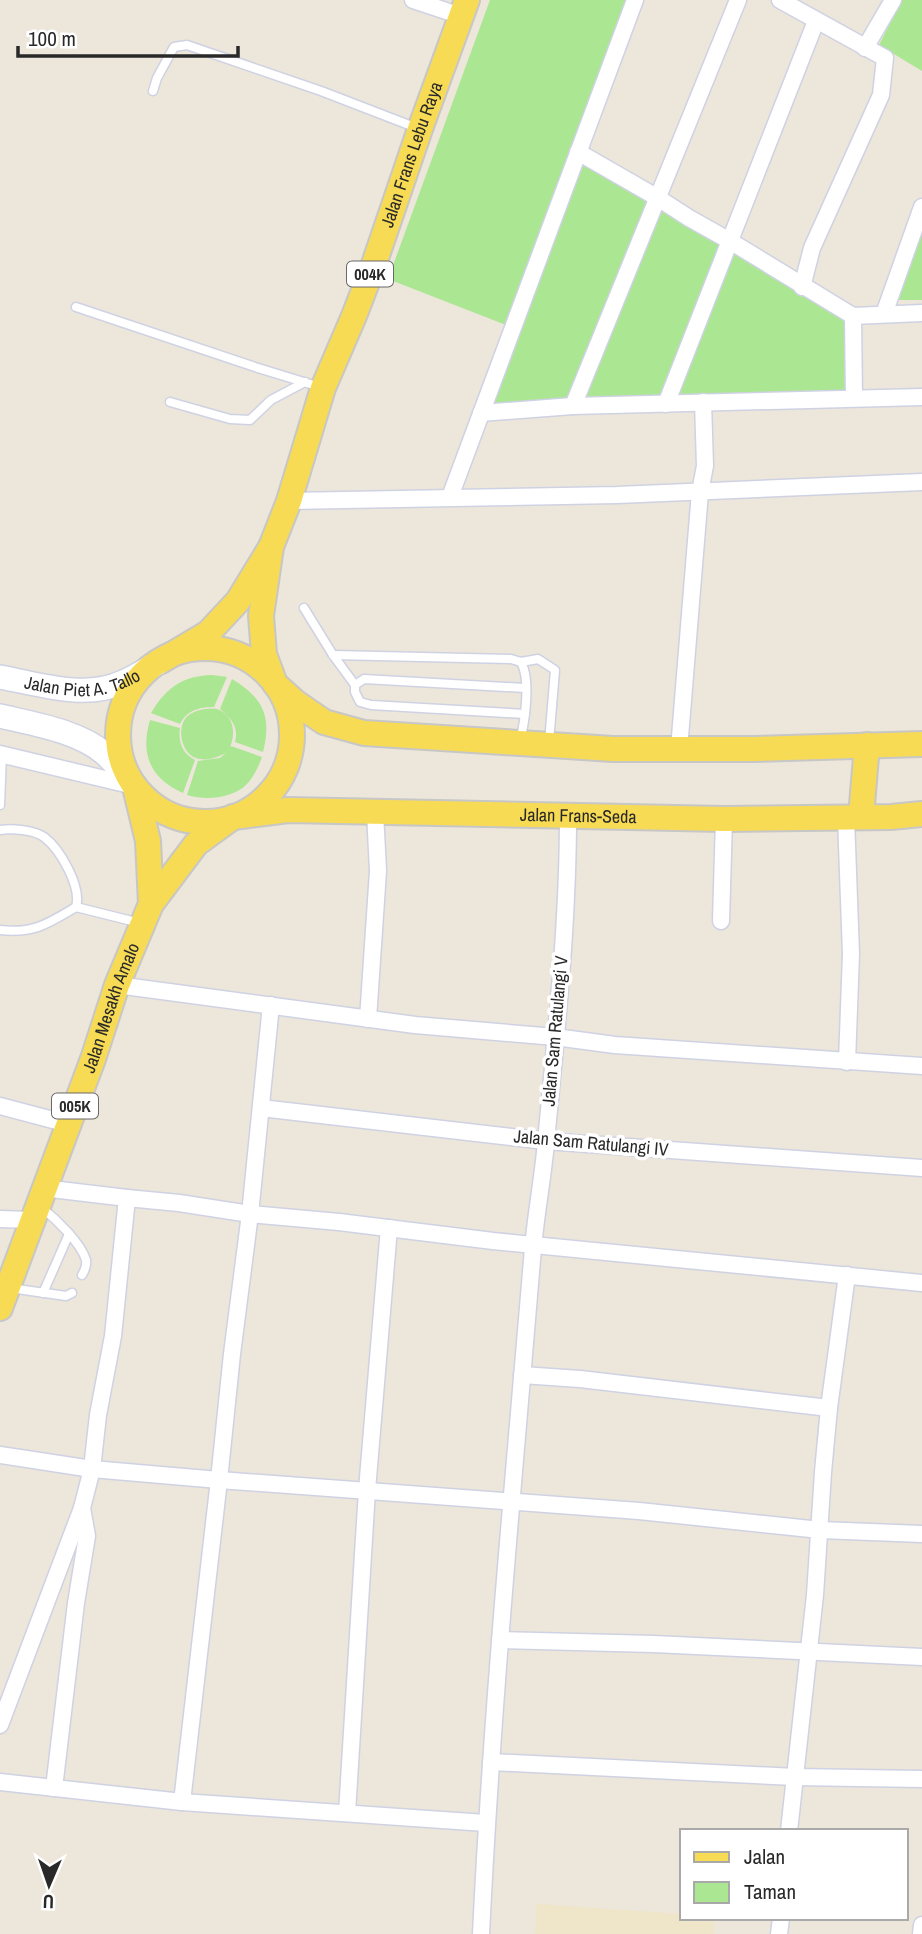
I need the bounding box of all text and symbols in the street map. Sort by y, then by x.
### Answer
scale bar [18,14,238,58]
text: 100 m [28,24,76,53]
street label: Jalan Frans Lebu Raya [374,78,448,231]
road number: 004K [347,262,393,286]
street label: Jalan Piet A. Tallo [22,663,144,702]
street label: Jalan Frans-Seda [520,802,637,829]
street label: Jalan Mesakh Amalo [76,939,145,1076]
street label: Jalan Sam Ratulangi V [535,955,574,1107]
road number: 005K [52,1094,98,1118]
street label: Jalan Sam Ratulangi IV [513,1123,670,1162]
legend [680,1829,908,1920]
text: Jalan [744,1842,785,1871]
north arrow [14,1850,84,1920]
text: Taman [744,1877,796,1906]
text: U [42,1889,54,1915]

